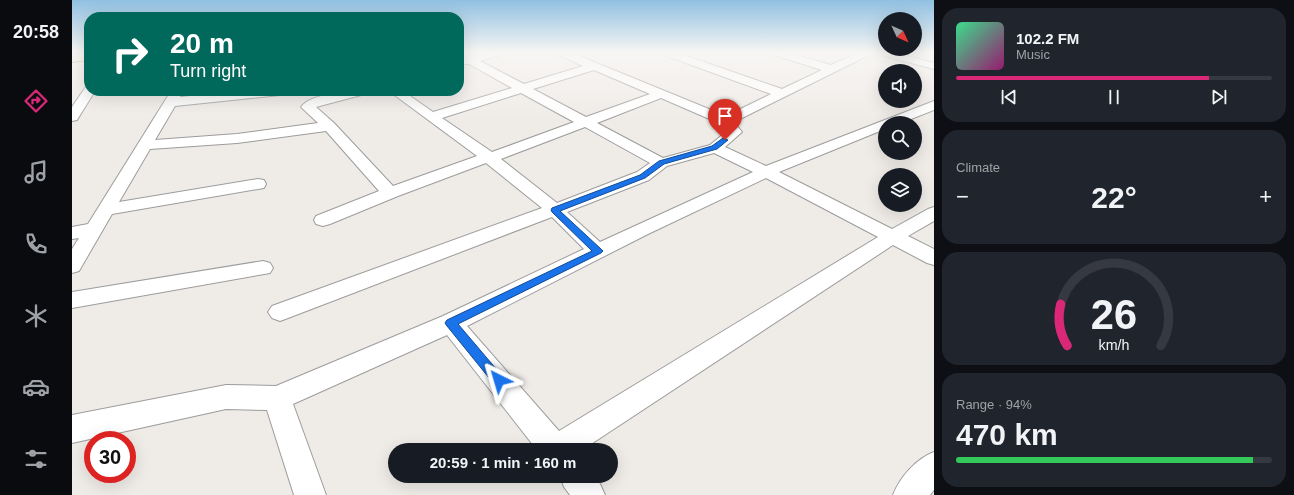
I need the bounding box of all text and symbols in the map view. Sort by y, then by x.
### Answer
north arrow [878,12,922,56]
map controls [878,12,922,212]
text: 20:58 [13,22,59,42]
icon: right [104,28,156,80]
text: 20 m [170,28,234,59]
text: 102.2 FM [1016,30,1079,47]
text: Music [1016,47,1050,62]
text: Turn right [170,61,246,81]
button: sound [878,64,922,108]
icon: previous [998,86,1020,108]
icon: pause [1103,86,1125,108]
icon: next [1208,86,1230,108]
icon: directions [22,87,50,115]
pin [708,99,742,140]
icon: arrive [714,105,736,127]
button: search [878,116,922,160]
icon: music [22,158,50,186]
text: Climate [956,160,1000,175]
button: layers [878,168,922,212]
text: 22° [1091,181,1137,214]
text: − [956,184,969,209]
text: + [1259,184,1272,209]
icon: phone [22,230,50,258]
text: 26 [1091,291,1137,338]
icon: climate [22,302,50,330]
text: km/h [1099,337,1130,353]
position arrow [478,359,520,401]
icon: car [22,373,50,401]
text: Range · 94% [956,397,1032,412]
text: 470 km [956,418,1058,451]
speed limit sign: 30 [84,431,136,483]
icon: filters [22,445,50,473]
text: 20:59 · 1 min · 160 m [430,454,576,471]

